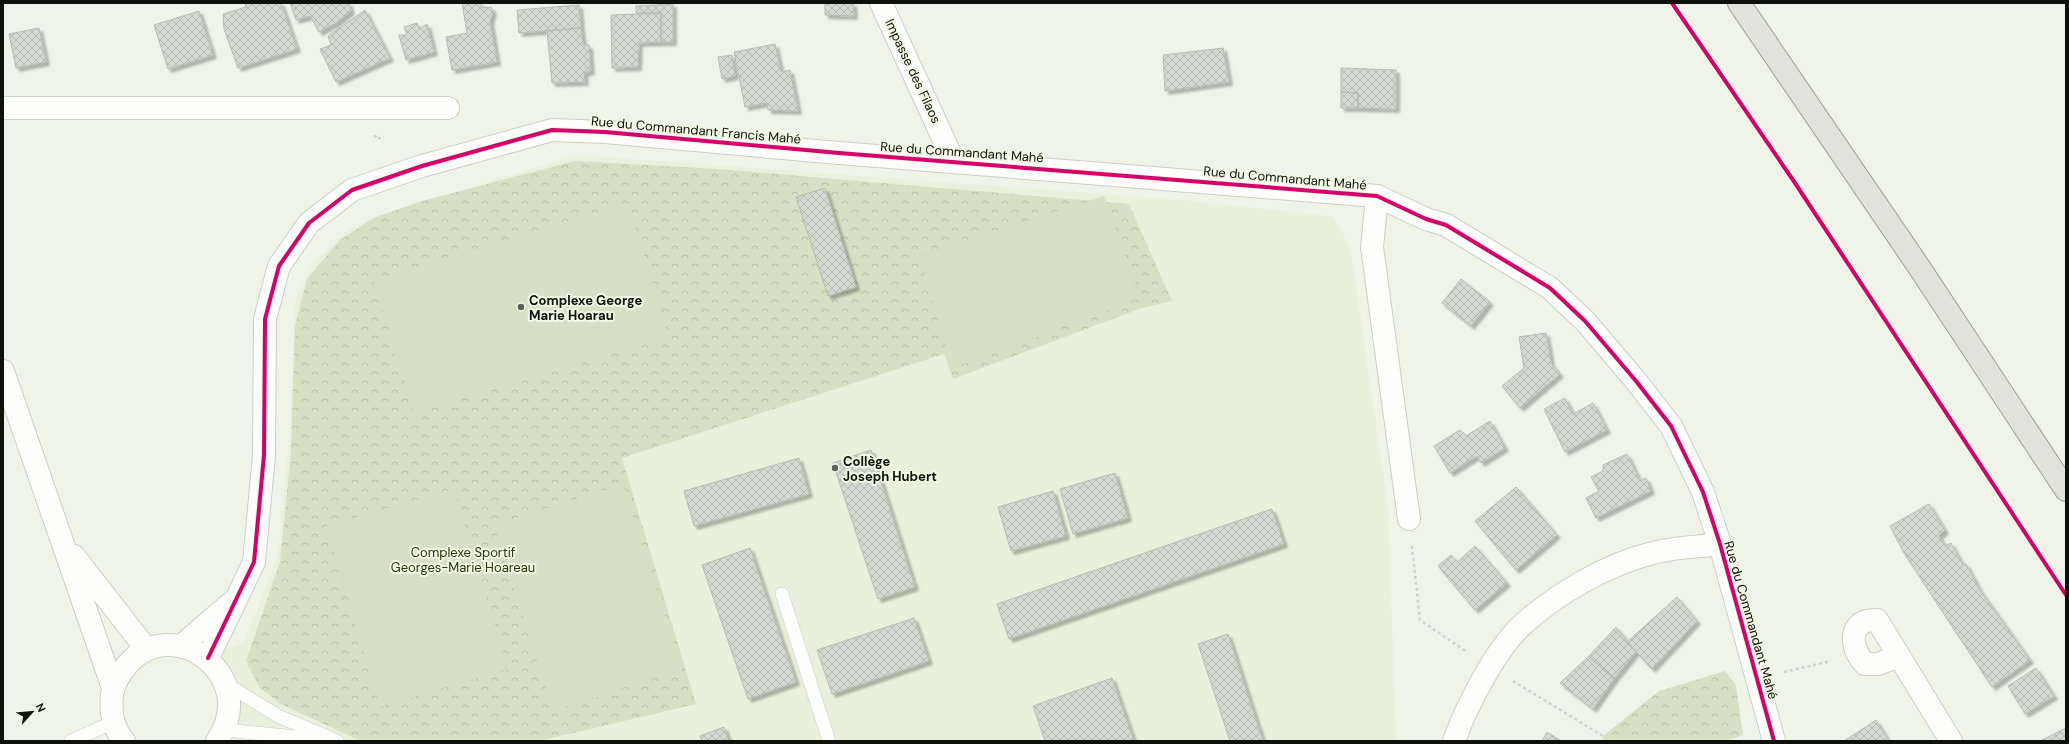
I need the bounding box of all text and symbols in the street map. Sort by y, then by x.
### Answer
street label: Impasse des Filaos [881,16,945,126]
street label: Rue du Commandant Francis Mahé [590,112,802,148]
street label: Rue du Commandant Mahé [880,138,1044,166]
street label: Rue du Commandant Mahé [1203,162,1367,194]
place label: Complexe George Marie Hoarau [529,292,643,324]
marker: Complexe George Marie Hoarau [516,302,526,312]
place label: Collège Joseph Hubert [843,453,937,485]
marker: Collège Joseph Hubert [830,463,840,473]
street label: Rue du Commandant Mahé [1720,539,1782,701]
park label: Complexe Sportif Georges-Marie Hoareau [391,544,535,576]
north arrow [12,692,52,732]
text: N [33,701,49,714]

